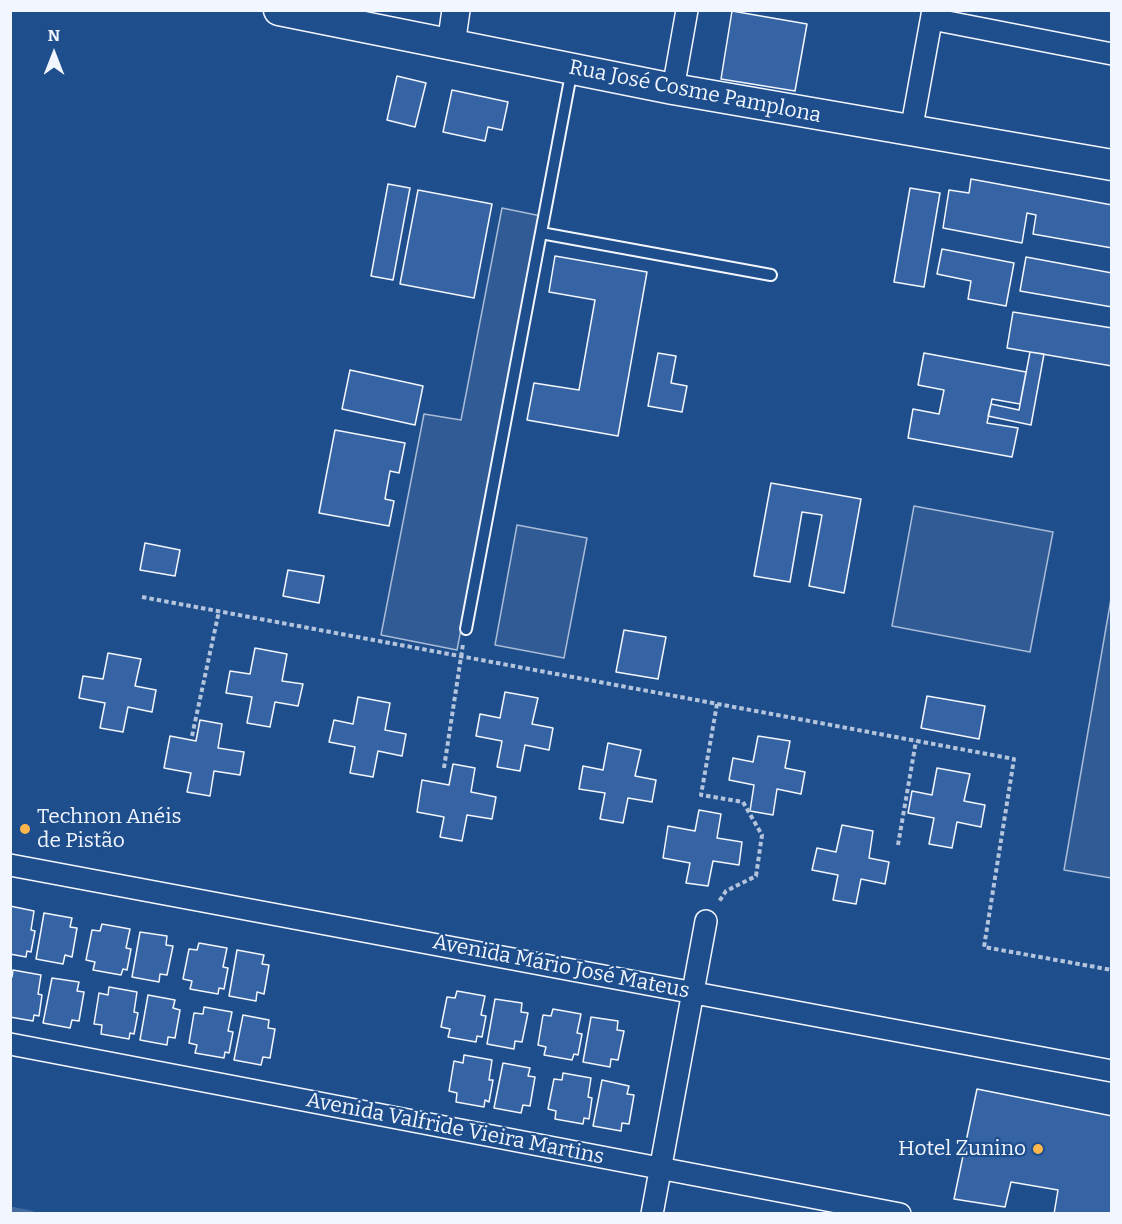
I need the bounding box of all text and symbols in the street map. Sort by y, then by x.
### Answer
north arrow [24,24,84,84]
text: N [48,26,60,45]
street label: Rua José Cosme Pamplona [567,55,823,129]
place label: Technon Anéis de Pistão [37,804,182,854]
marker: Technon Anéis de Pistão [18,822,32,836]
street label: Avenida Mário José Mateus [430,930,692,1004]
street label: Avenida Valfride Vieira Martins [304,1088,606,1170]
place label: Hotel Zunino [898,1136,1026,1162]
marker: Hotel Zunino [1031,1142,1045,1156]

